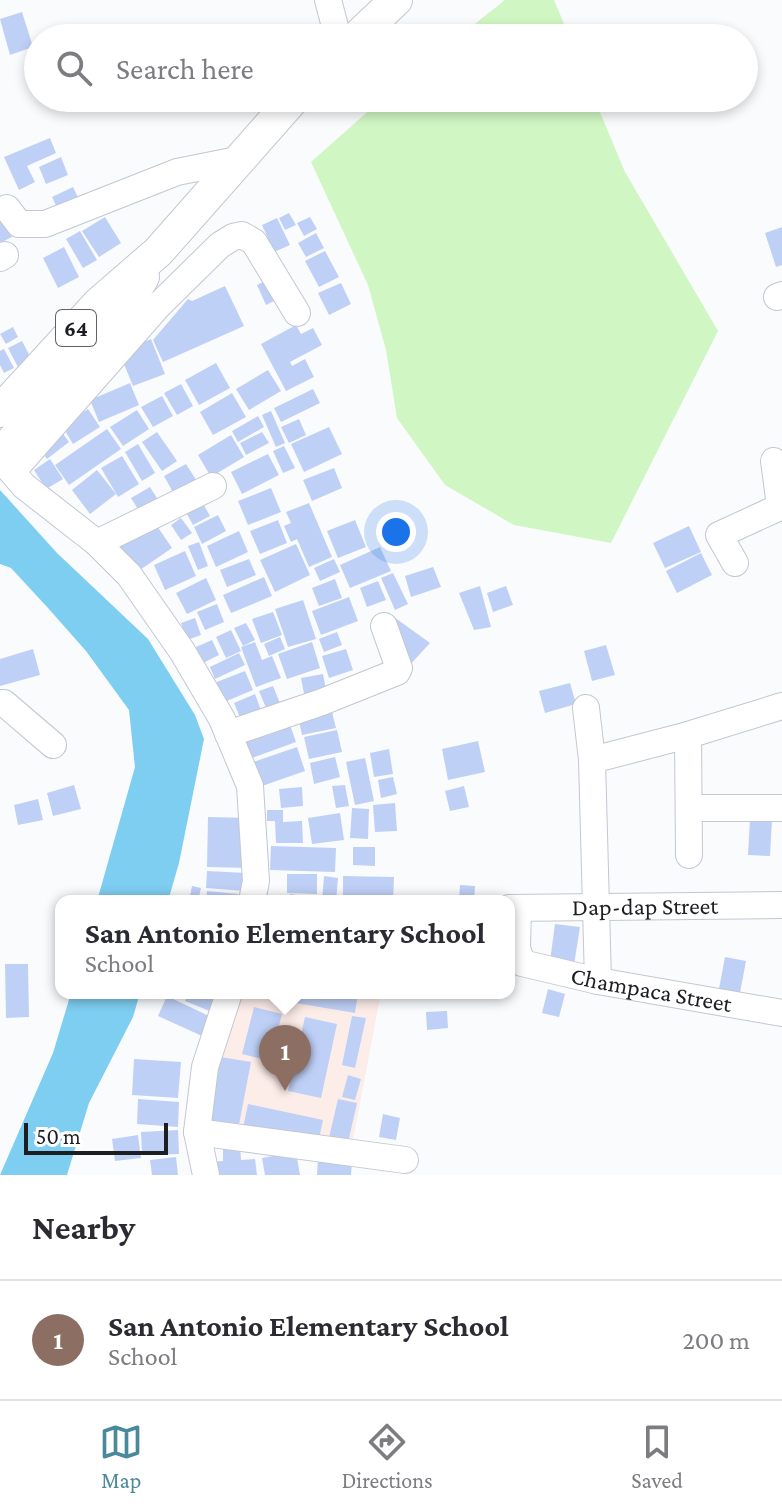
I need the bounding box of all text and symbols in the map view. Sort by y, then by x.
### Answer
search box [24,24,758,112]
icon: search [52,46,96,90]
text: Search here [116,52,254,85]
road number: 64 [56,310,96,346]
your location [376,512,416,552]
street label: Dap-dap Street [572,892,719,920]
popup [55,895,515,999]
text: San Antonio Elementary School [85,916,485,949]
text: School [85,949,154,978]
street label: Champaca Street [568,961,735,1017]
pin: 1 [259,1025,311,1091]
scale bar [24,1119,168,1155]
text: 50 m [36,1124,81,1149]
text: Nearby [32,1209,135,1246]
text: San Antonio Elementary School [108,1309,509,1342]
text: 1 [53,1326,63,1355]
text: 200 m [682,1326,750,1355]
text: School [108,1342,177,1371]
tab: Map [99,1420,143,1493]
tab: Directions [342,1420,433,1493]
tab: Saved [631,1420,683,1493]

